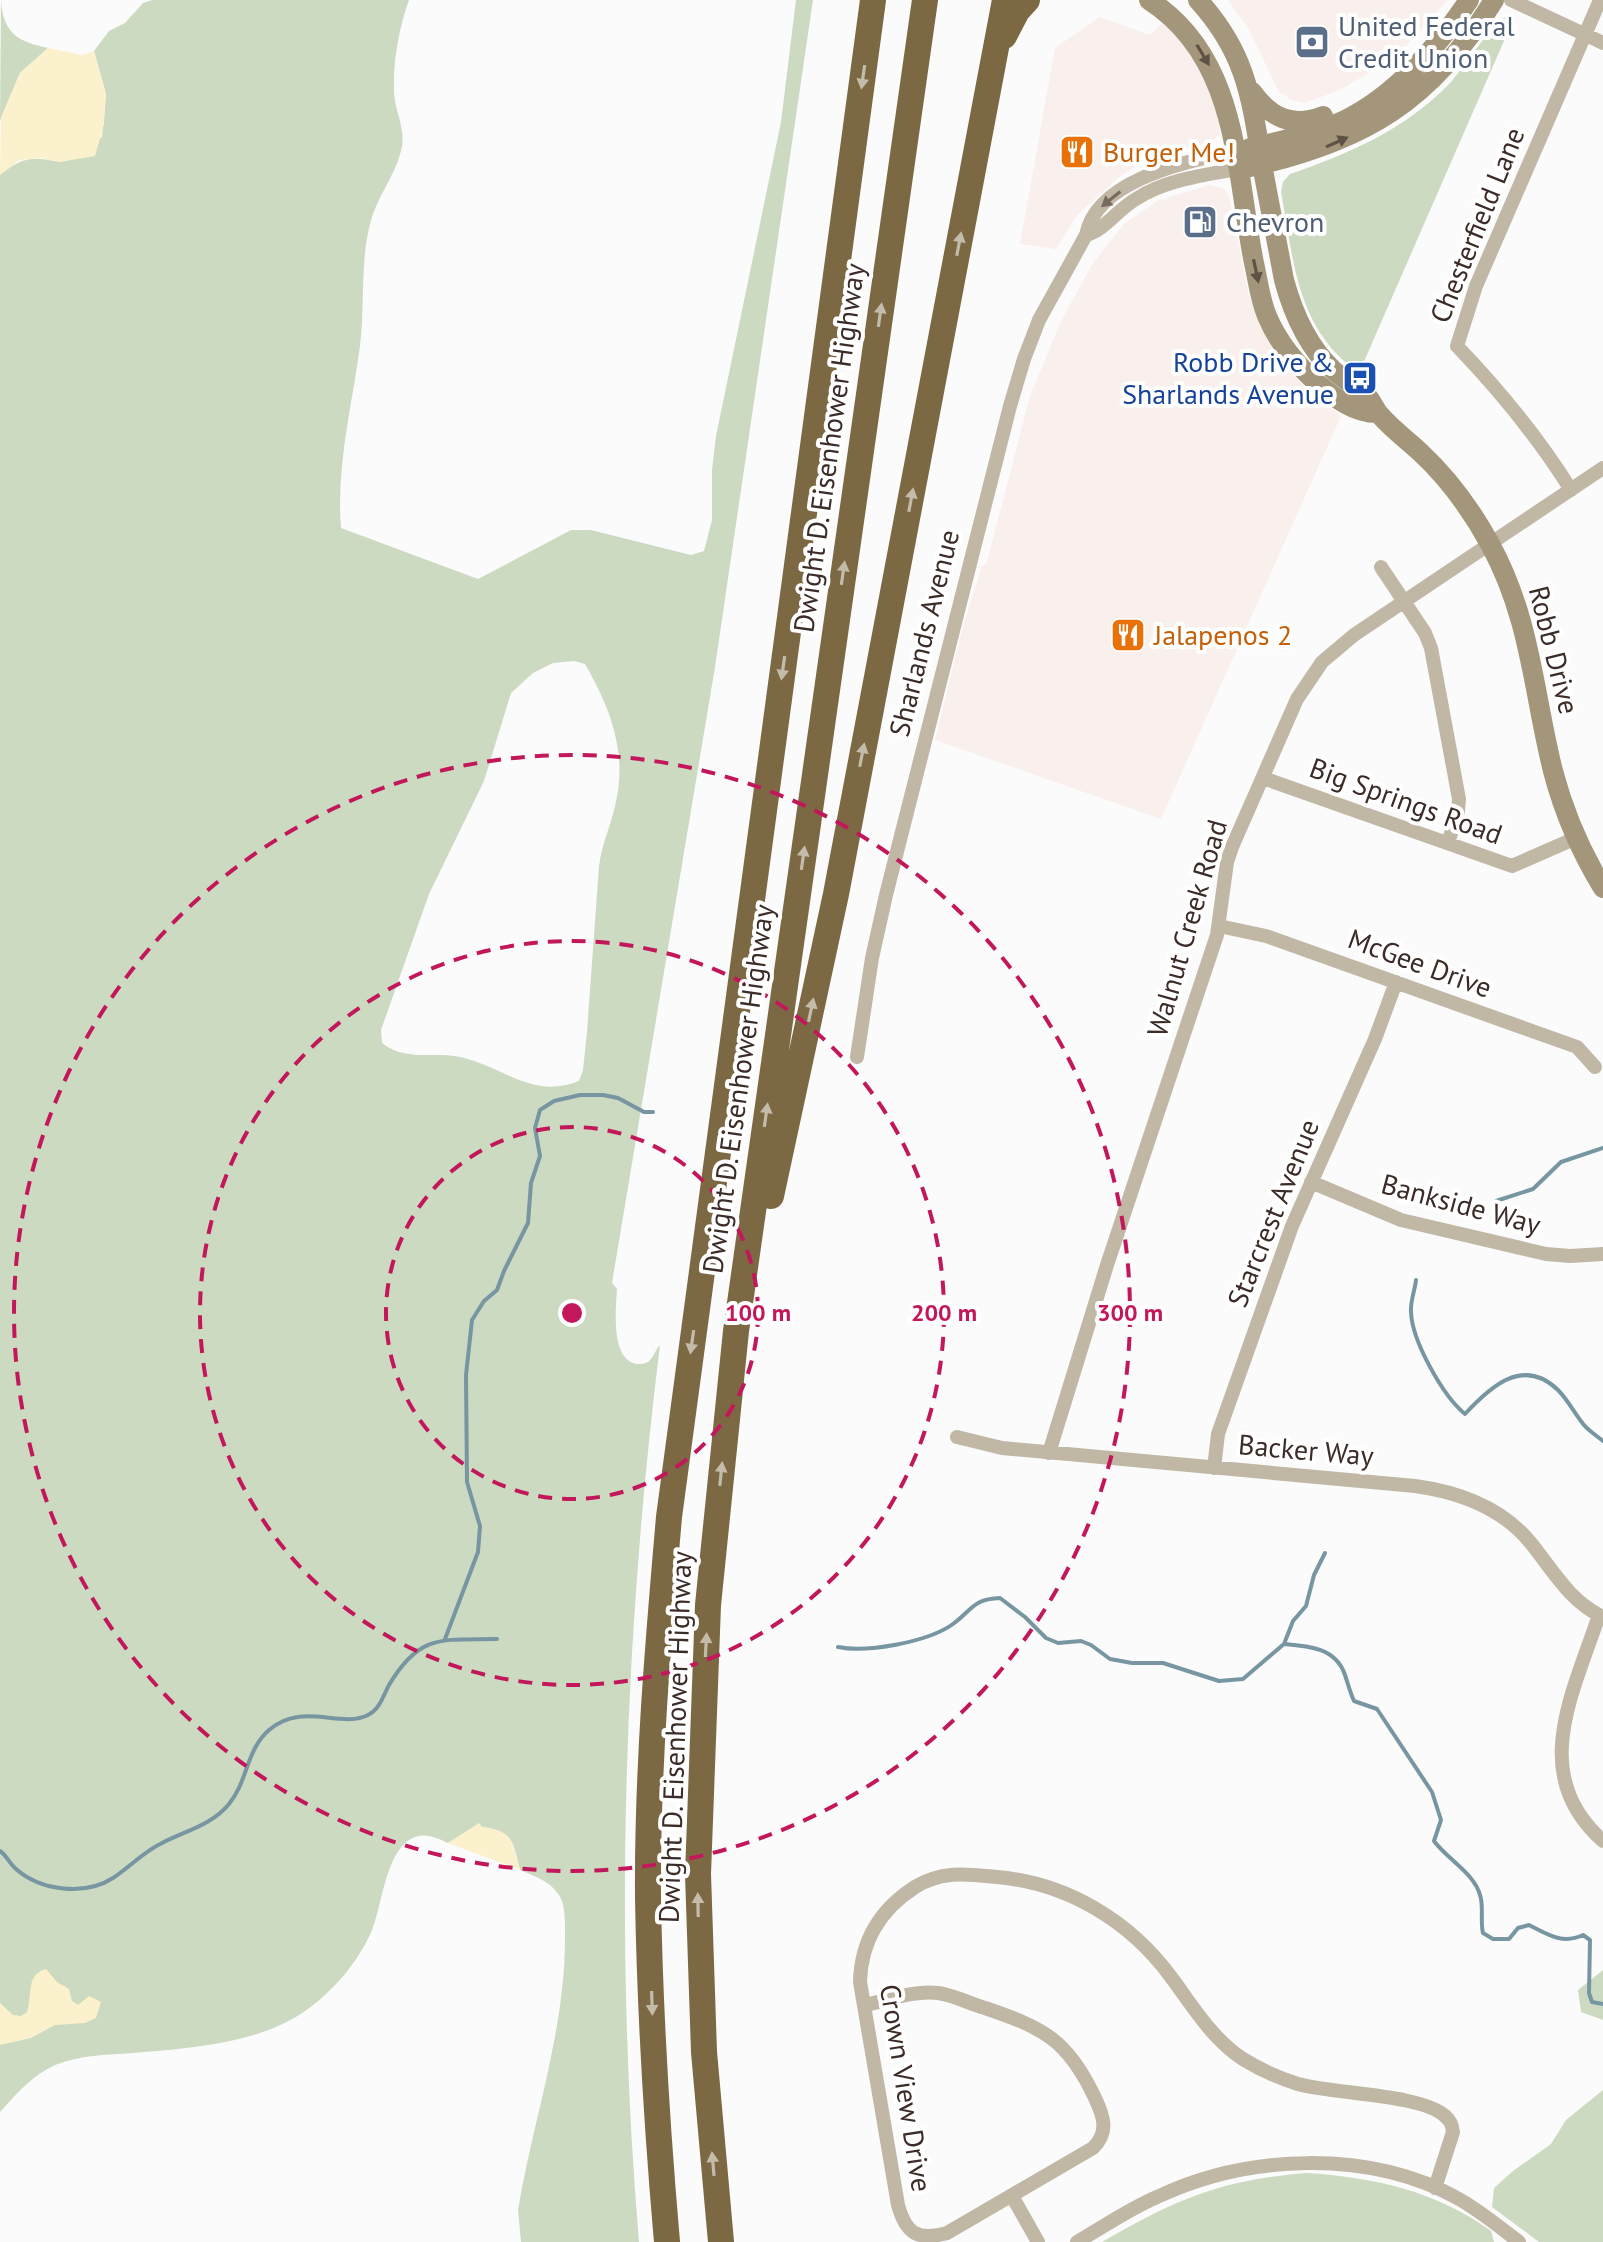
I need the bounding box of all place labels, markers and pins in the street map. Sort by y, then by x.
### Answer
place label: United Federal Credit Union [1338,7,1515,76]
bank icon: United Federal Credit Union [1293,23,1331,61]
restaurant icon: Burger Me! [1058,133,1096,171]
place label: Burger Me! [1103,133,1235,170]
fuel station icon: Chevron [1181,203,1219,241]
place label: Chevron [1226,203,1324,240]
place label: Robb Drive & Sharlands Avenue [1122,343,1334,412]
bus stop icon: Robb Drive & Sharlands Avenue [1341,359,1379,397]
restaurant icon: Jalapenos 2 [1109,616,1147,654]
place label: Jalapenos 2 [1153,616,1292,653]
centre of rings [558,1299,586,1327]

